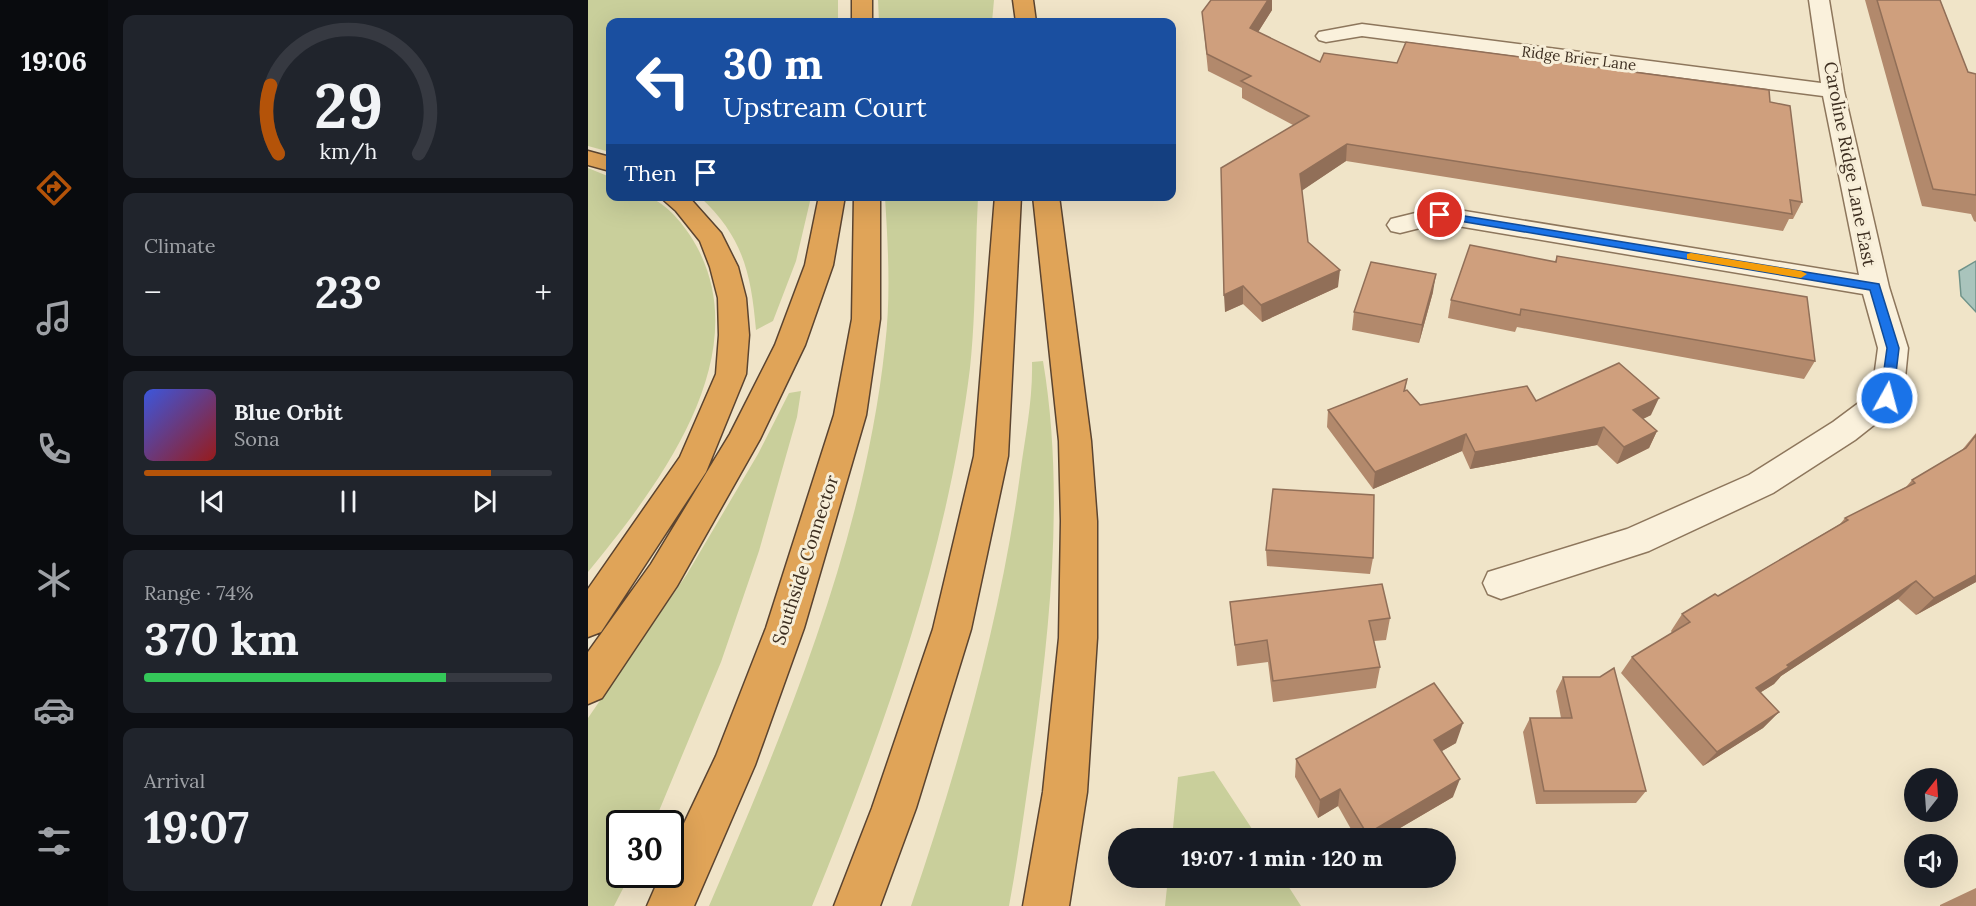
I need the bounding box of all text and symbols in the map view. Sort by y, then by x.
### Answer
text: 30 m [723,37,823,91]
icon: left [624,42,702,120]
street label: Ridge Brier Lane [1521,42,1637,74]
text: 19:06 [21,44,87,78]
street label: Caroline Ridge Lane East [1819,60,1881,268]
text: 29 [313,65,383,145]
text: Upstream Court [723,90,927,124]
text: km/h [319,137,377,165]
icon: arrive [689,156,722,189]
text: Then [624,159,677,187]
icon: directions [33,167,75,209]
pin [1414,189,1465,240]
icon: arrive [1423,198,1456,231]
text: Climate [144,233,216,258]
text: 23° [315,263,381,320]
text: − [144,271,162,313]
text: + [534,271,552,313]
icon: music [33,297,75,339]
position arrow [1855,366,1919,430]
text: Blue Orbit [234,398,342,426]
text: Sona [234,426,280,451]
icon: phone [33,428,75,470]
street label: Southside Connector [767,472,843,648]
icon: previous [196,485,229,518]
icon: pause [332,485,365,518]
icon: next [468,485,501,518]
icon: climate [33,559,75,601]
text: Range · 74% [144,580,254,605]
text: 370 km [144,610,299,667]
icon: car [33,689,75,731]
text: Arrival [144,768,205,793]
north arrow [1904,768,1958,822]
map controls [1904,768,1958,888]
text: 19:07 [144,798,249,855]
speed limit sign: 30 [606,810,684,888]
icon: filters [33,820,75,862]
button: sound [1904,834,1958,888]
text: 19:07 · 1 min · 120 m [1181,844,1383,872]

